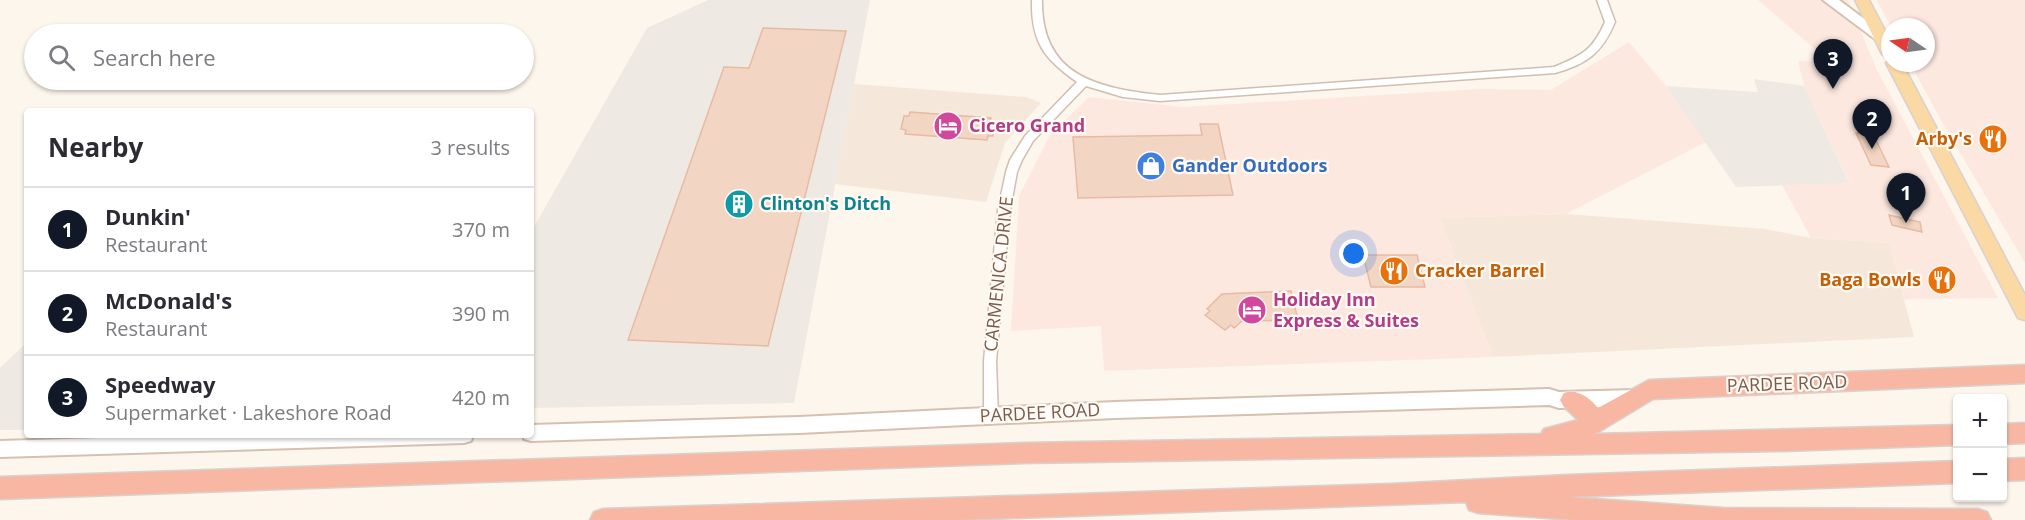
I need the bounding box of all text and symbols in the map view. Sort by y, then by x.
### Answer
north arrow [1881,18,1935,72]
search box [24,24,534,90]
pin: 3 [1814,40,1852,89]
icon: search [45,41,78,74]
text: Search here [93,42,216,72]
pin: 2 [1852,100,1892,149]
hotel icon: Cicero Grand [932,110,964,142]
place label: Cicero Grand [969,113,1085,137]
restaurant icon: Arby's [1977,123,2009,155]
place label: Arby's [1916,126,1972,150]
text: Nearby [48,129,143,165]
text: 3 results [430,134,510,161]
shop icon: Gander Outdoors [1135,150,1167,182]
place label: Gander Outdoors [1172,153,1327,177]
pin: 1 [1886,174,1926,223]
building icon: Clinton's Ditch [723,188,755,220]
place label: Clinton's Ditch [760,191,891,215]
street label: CARMENICA DRIVE [978,195,1018,353]
text: Dunkin' [105,201,191,231]
text: 1 [62,216,73,243]
text: 370 m [452,216,510,243]
text: Restaurant [105,231,207,258]
your location [1339,239,1368,268]
restaurant icon: Cracker Barrel [1378,255,1410,287]
place label: Cracker Barrel [1415,258,1545,282]
restaurant icon: Baga Bowls [1926,264,1958,296]
place label: Baga Bowls [1819,267,1921,291]
text: McDonald's [105,285,232,315]
place label: Holiday Inn Express & Suites [1273,287,1419,332]
hotel icon: Holiday Inn Express & Suites [1236,294,1268,326]
text: 2 [62,300,73,327]
text: 390 m [452,300,510,327]
text: Restaurant [105,315,207,342]
text: Speedway [105,369,216,399]
street label: PARDEE ROAD [1726,369,1848,397]
text: 3 [62,384,73,411]
text: 420 m [452,384,510,411]
map controls [1953,394,2007,502]
button: + [1953,394,2007,448]
street label: PARDEE ROAD [979,397,1101,427]
text: Supermarket · Lakeshore Road [105,399,392,426]
button: − [1953,448,2007,502]

